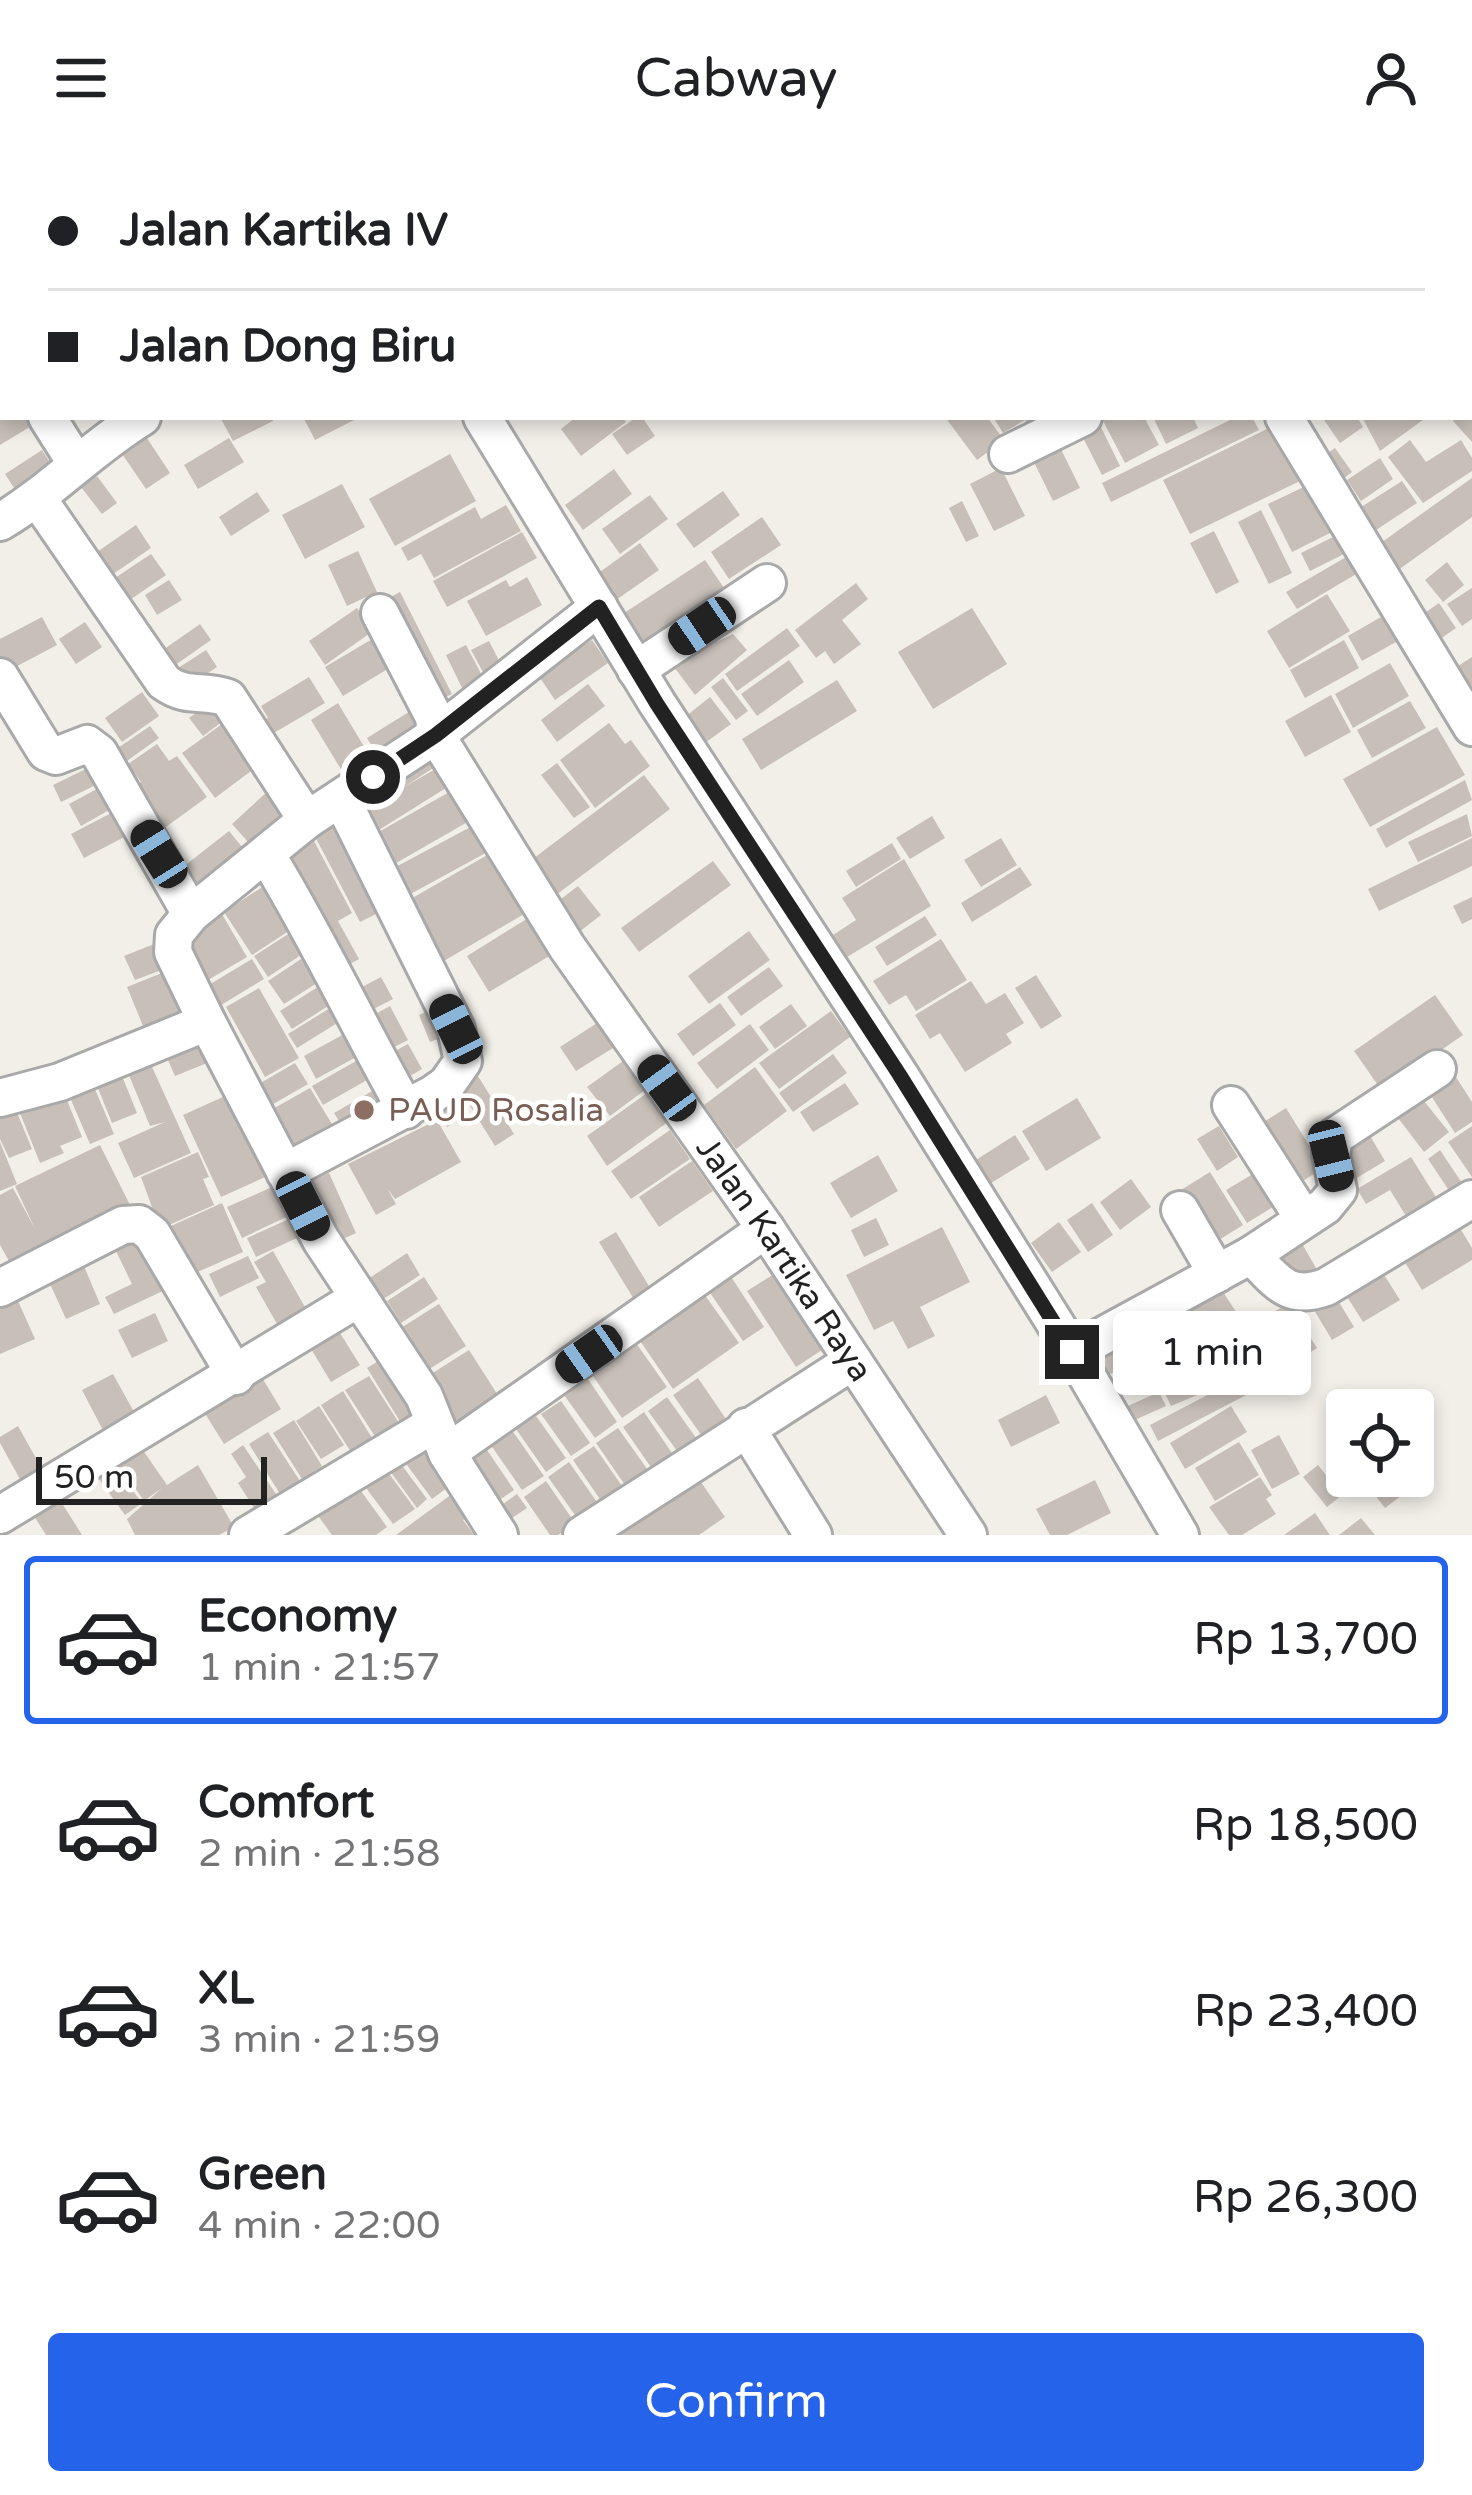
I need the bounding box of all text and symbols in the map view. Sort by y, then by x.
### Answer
icon: menu [48,45,114,111]
icon: person [1358,45,1424,111]
text: Cabway [635,46,837,111]
text: Jalan Kartika IV [120,204,448,258]
text: Jalan Dong Biru [120,320,456,374]
car [662,591,742,661]
route start [346,750,400,804]
car [125,814,193,894]
car [424,989,488,1069]
car [631,1048,703,1128]
place label: PAUD Rosalia [388,1091,604,1130]
marker: PAUD Rosalia [351,1097,377,1123]
car [1305,1117,1357,1195]
street label: Jalan Kartika Raya [688,1130,881,1389]
car [271,1166,335,1246]
callout: 1 min [1114,1310,1312,1394]
car [549,1319,629,1389]
route end [1045,1325,1099,1379]
text: 1 min [1160,1329,1264,1376]
map controls [1326,1389,1434,1497]
button: locate [1326,1389,1434,1497]
scale bar [36,1451,267,1504]
text: 50 m [54,1458,134,1497]
icon: car [54,1586,162,1694]
text: Economy [198,1590,397,1644]
text: Rp 13,700 [1193,1613,1418,1667]
text: 1 min · 21:57 [198,1644,440,1691]
icon: car [54,1772,162,1880]
text: Comfort [198,1776,374,1830]
text: Rp 18,500 [1193,1799,1418,1853]
text: 2 min · 21:58 [198,1830,440,1877]
icon: car [54,1958,162,2066]
text: XL [198,1962,254,2016]
text: Rp 23,400 [1194,1985,1418,2039]
text: 3 min · 21:59 [198,2016,440,2063]
icon: car [54,2144,162,2252]
text: Green [198,2148,327,2202]
text: Rp 26,300 [1193,2171,1418,2225]
text: 4 min · 22:00 [198,2202,440,2249]
button: Confirm [48,2333,1424,2471]

